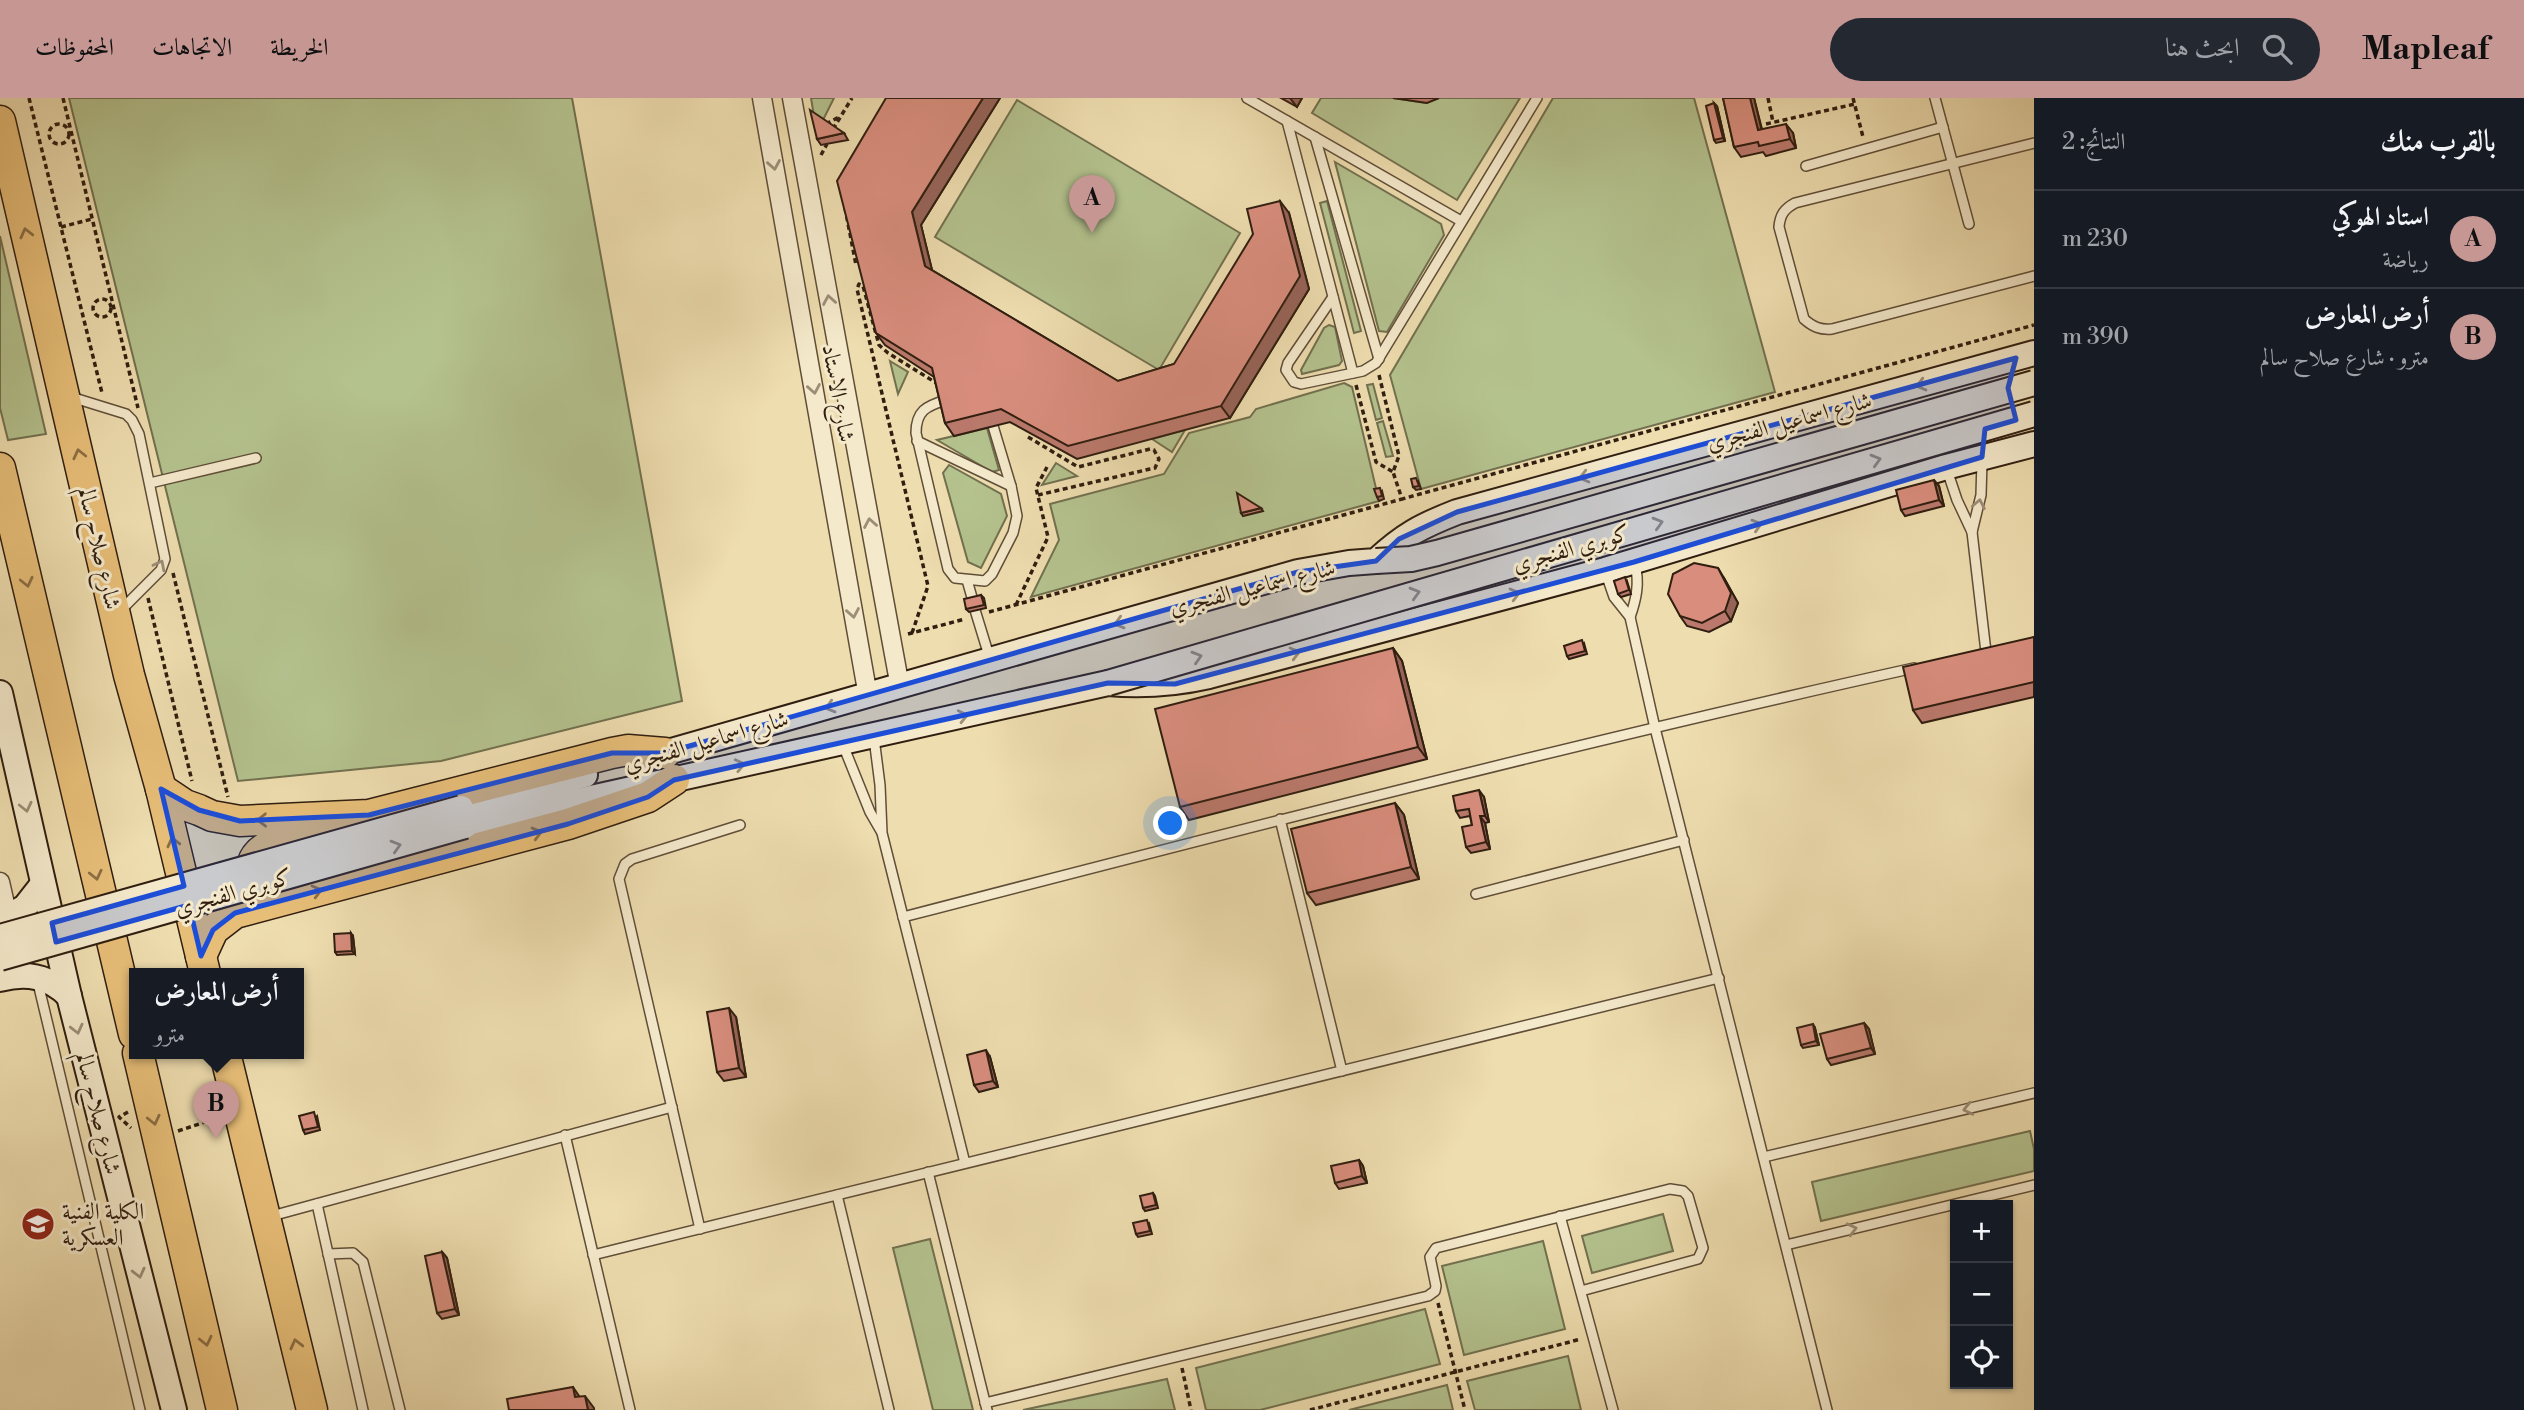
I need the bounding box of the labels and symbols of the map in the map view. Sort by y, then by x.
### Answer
one-way arrow [766,159,781,171]
pin: A [1069,175,1115,233]
one-way arrow [20,227,34,239]
one-way arrow [822,294,837,306]
street label: شارع الاستاد [811,342,860,445]
one-way arrow [1915,377,1927,391]
one-way arrow [806,383,821,395]
street label: شارع اسماعيل الفنجري [1704,386,1876,462]
one-way arrow [73,448,87,460]
one-way arrow [1870,454,1882,468]
one-way arrow [1578,469,1590,484]
street label: شارع صلاح سالم [65,484,127,614]
one-way arrow [1970,498,1985,510]
one-way arrow [1651,516,1663,531]
one-way arrow [863,517,878,529]
one-way arrow [1751,518,1763,533]
street label: كوبري الفنجري [1509,519,1634,583]
street label: شارع اسماعيل الفنجري [1166,554,1339,627]
one-way arrow [152,560,165,573]
one-way arrow [19,576,34,588]
one-way arrow [1409,586,1421,601]
one-way arrow [1509,588,1521,603]
one-way arrow [845,607,860,619]
one-way arrow [1114,614,1126,629]
one-way arrow [1289,647,1301,661]
one-way arrow [1191,650,1203,665]
one-way arrow [825,698,837,713]
street label: شارع اسماعيل الفنجري [621,705,793,784]
one-way arrow [957,710,969,725]
one-way arrow [734,759,746,774]
one-way arrow [17,801,32,813]
your location [1153,806,1187,840]
one-way arrow [256,813,267,828]
one-way arrow [531,827,543,841]
one-way arrow [167,836,182,848]
one-way arrow [389,840,401,854]
street label: كوبري الفنجري [171,863,296,927]
one-way arrow [88,869,103,881]
one-way arrow [311,885,323,899]
one-way arrow [69,1023,83,1035]
street label: شارع صلاح سالم [63,1049,127,1179]
pin: B [193,1081,239,1139]
one-way arrow [1962,1100,1974,1115]
one-way arrow [146,1114,160,1126]
place label: الكلية الفنية العسكرية [62,1198,144,1252]
school or university icon: الكلية الفنية العسكرية [19,1205,57,1243]
one-way arrow [1846,1223,1858,1237]
one-way arrow [131,1267,145,1279]
one-way arrow [198,1335,212,1347]
one-way arrow [290,1338,304,1350]

